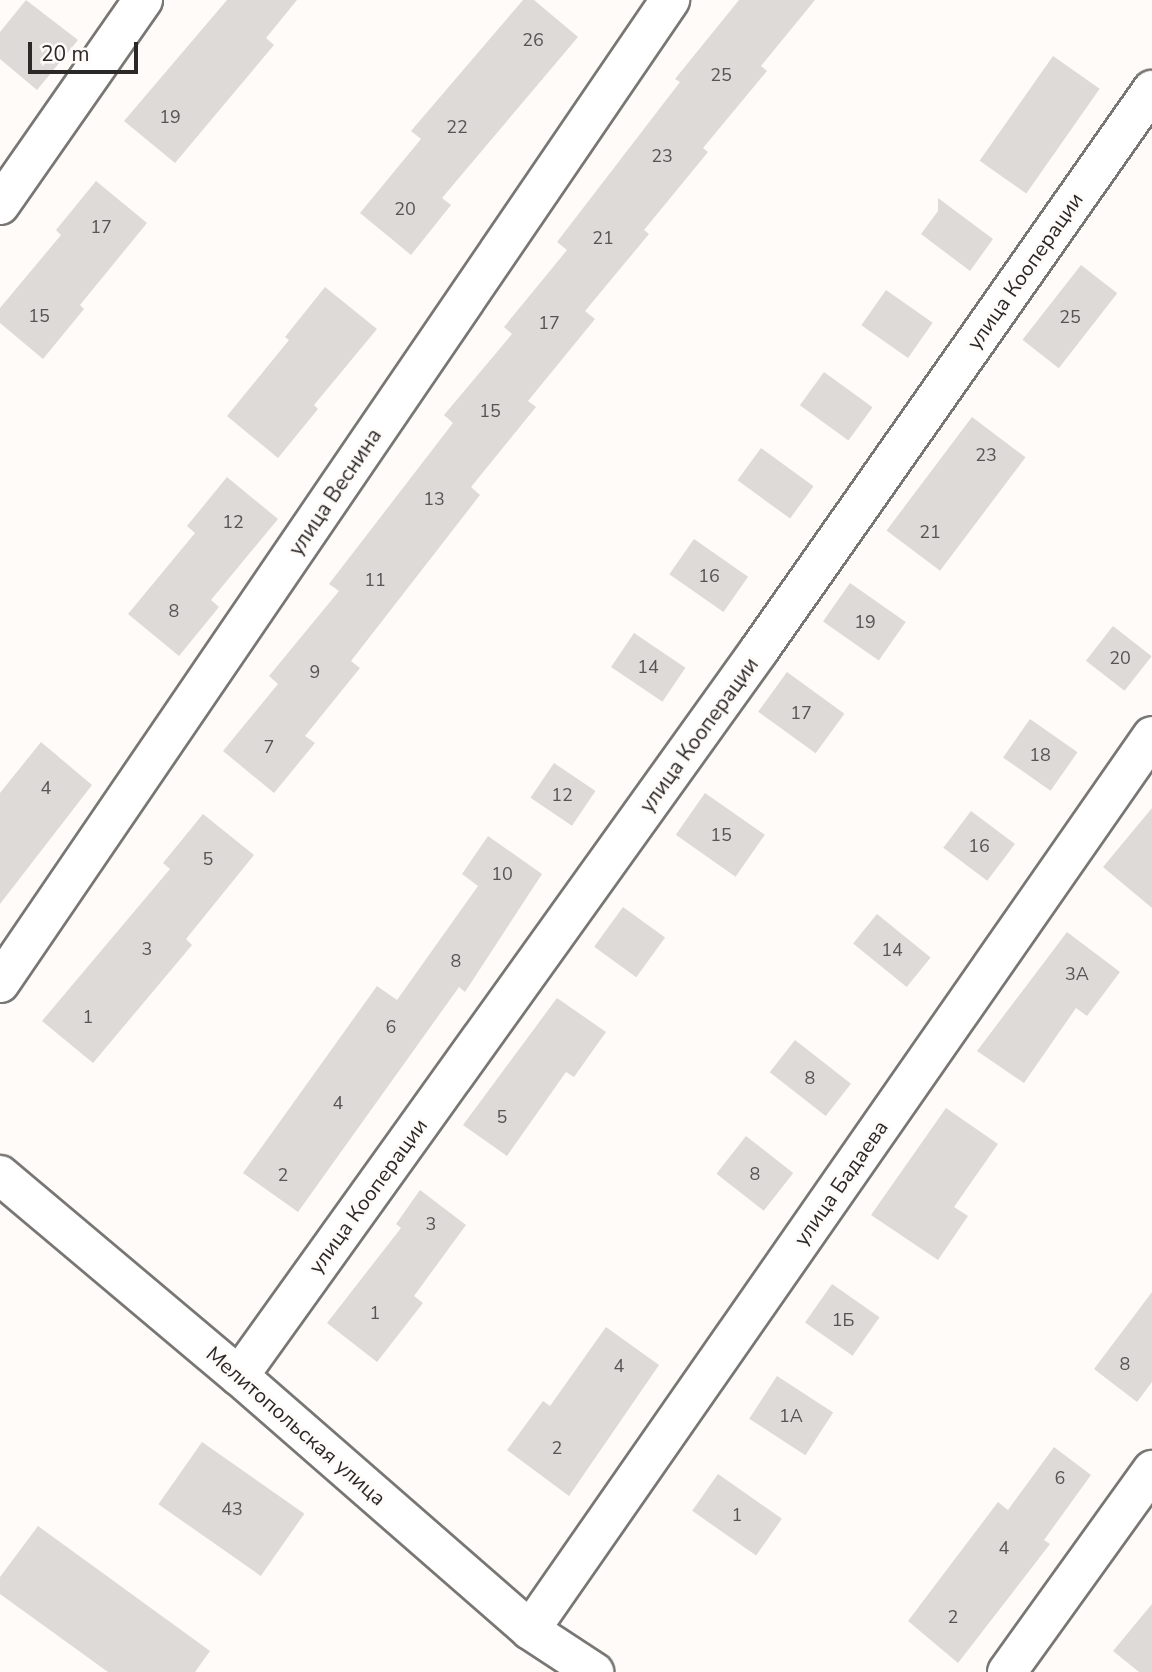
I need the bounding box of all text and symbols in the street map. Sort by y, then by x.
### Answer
scale bar [32,28,142,72]
house number: 26 [522,29,544,51]
text: 20 m [41,40,90,68]
house number: 25 [710,64,732,86]
house number: 19 [159,106,181,128]
house number: 22 [446,116,468,138]
house number: 23 [651,145,673,167]
street label: улица Кооперации [961,188,1089,354]
house number: 20 [394,198,416,220]
house number: 17 [90,216,112,238]
house number: 21 [592,227,614,249]
house number: 15 [28,305,50,327]
house number: 25 [1059,306,1081,328]
house number: 17 [538,312,560,334]
house number: 15 [479,400,501,422]
street label: улица Веснина [283,424,387,560]
house number: 23 [975,444,997,466]
house number: 13 [423,488,445,510]
house number: 12 [222,511,244,533]
house number: 21 [919,521,941,543]
house number: 16 [698,565,720,587]
house number: 11 [364,569,386,591]
house number: 8 [169,600,179,622]
house number: 19 [854,611,876,633]
house number: 20 [1109,647,1131,669]
street label: улица Кооперации [634,653,764,817]
house number: 14 [637,656,659,678]
house number: 9 [310,661,320,683]
house number: 17 [790,702,812,724]
house number: 7 [264,736,274,758]
house number: 18 [1029,744,1051,766]
house number: 4 [41,777,51,799]
house number: 12 [551,784,573,806]
house number: 15 [710,824,732,846]
house number: 16 [968,835,990,857]
house number: 5 [203,848,213,870]
house number: 10 [491,863,513,885]
house number: 3 [142,938,152,960]
house number: 14 [881,939,903,961]
house number: 8 [451,950,461,972]
house number: 3А [1065,963,1089,985]
house number: 1 [83,1006,93,1028]
house number: 6 [386,1016,396,1038]
house number: 8 [805,1067,815,1089]
house number: 4 [333,1092,343,1114]
house number: 5 [497,1106,507,1128]
street label: улица Кооперации [303,1114,433,1278]
street label: улица Бадаева [788,1116,894,1250]
house number: 8 [750,1163,760,1185]
house number: 2 [278,1164,288,1186]
house number: 3 [426,1213,436,1235]
house number: 1 [370,1302,380,1324]
house number: 1Б [832,1309,854,1331]
street label: Мелитопольская улица [201,1341,391,1511]
house number: 8 [1120,1353,1130,1375]
house number: 4 [614,1355,624,1377]
house number: 1А [779,1405,803,1427]
house number: 2 [552,1437,562,1459]
house number: 6 [1055,1467,1065,1489]
house number: 43 [221,1498,243,1520]
house number: 1 [732,1504,742,1526]
house number: 4 [999,1537,1009,1559]
house number: 2 [948,1606,958,1628]

